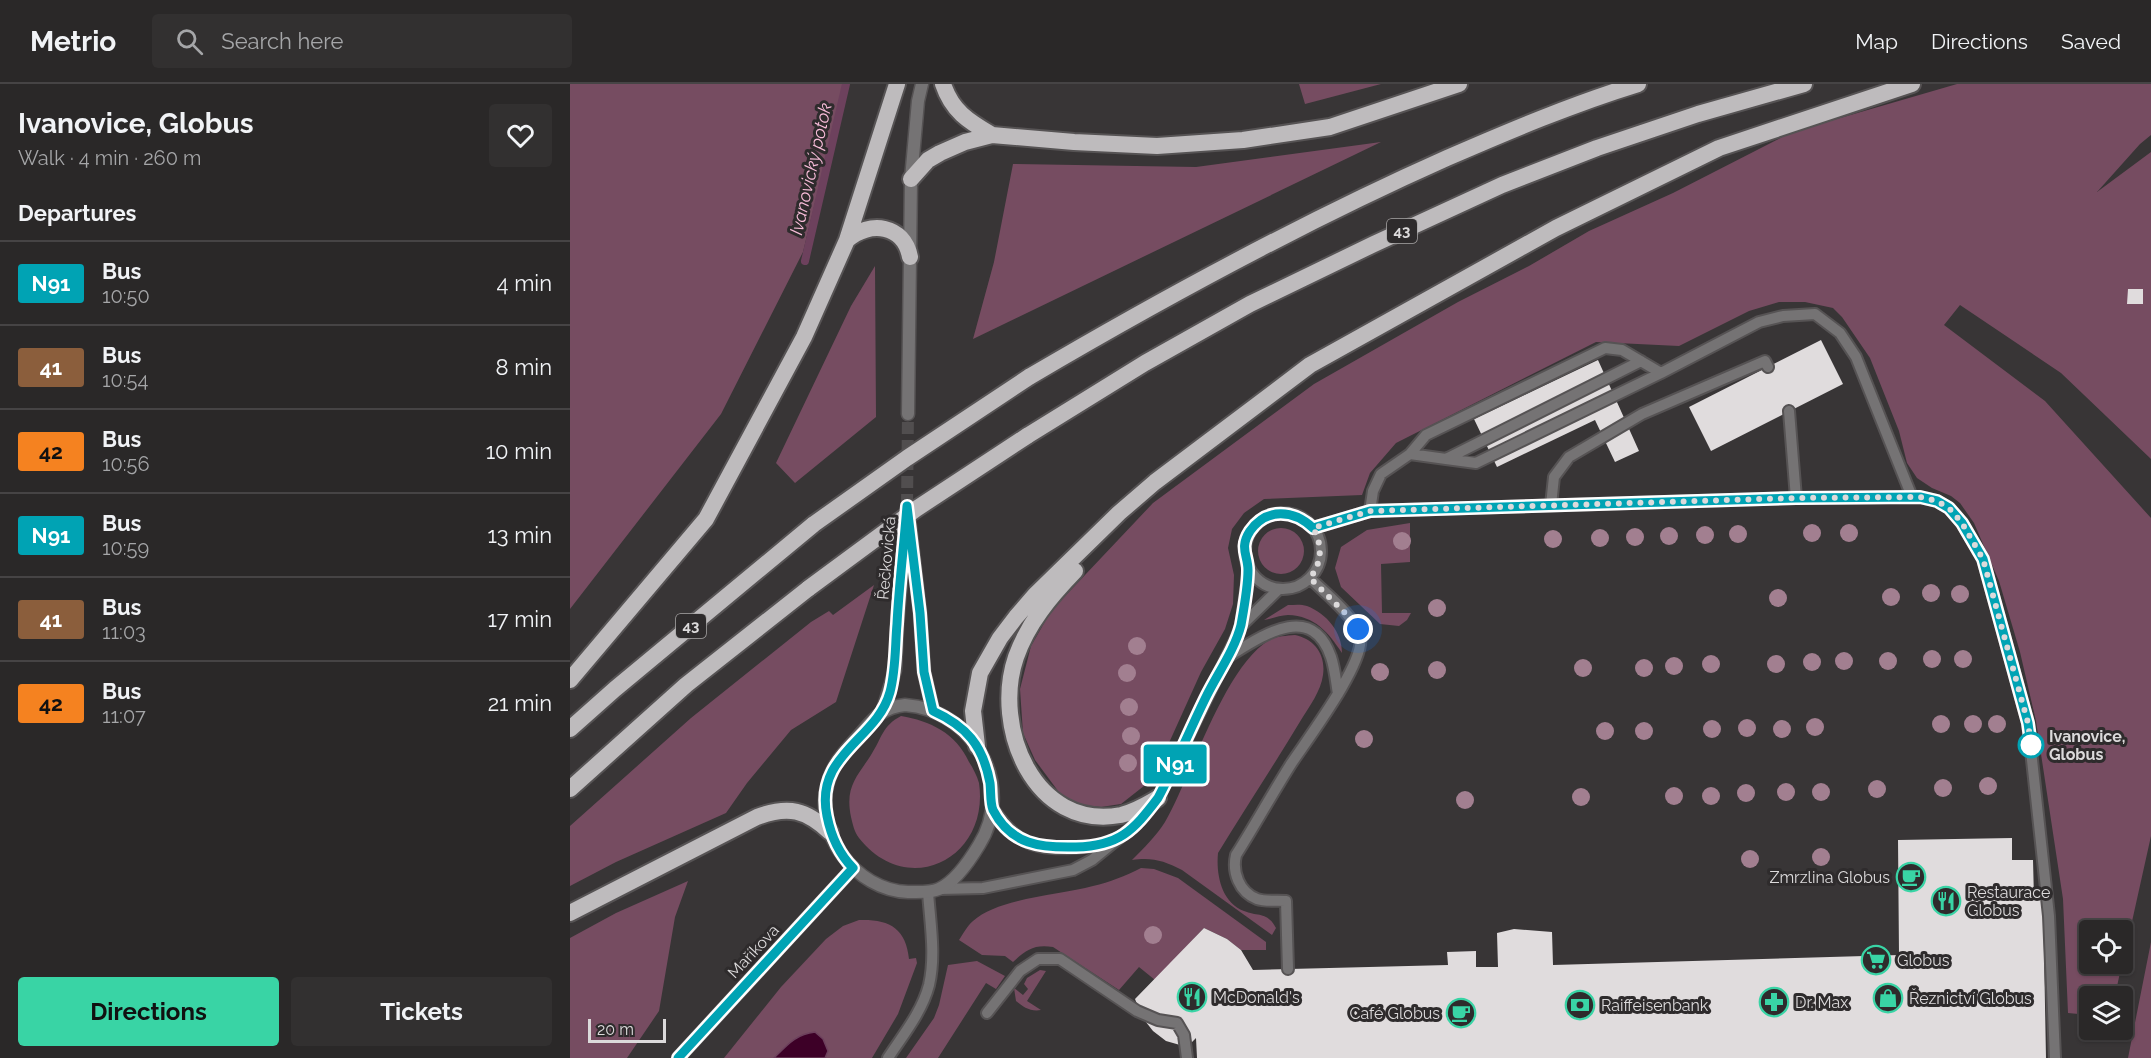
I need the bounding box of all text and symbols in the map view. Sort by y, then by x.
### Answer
search box [152,14,572,68]
text: Metrio [30,25,116,58]
icon: search [173,25,206,58]
text: Search here [221,28,343,54]
text: Map [1855,29,1898,54]
text: Directions [1931,29,2028,54]
text: Saved [2061,29,2121,54]
water label: Ivanovický potok [785,100,836,237]
button: heart [489,104,552,167]
text: Ivanovice, Globus [18,107,254,140]
text: Walk · 4 min · 260 m [18,146,201,170]
text: Departures [18,200,136,226]
road number: 43 [1387,219,1417,243]
text: Bus [102,258,141,284]
text: 4 min [497,270,552,296]
text: N91 [32,271,70,296]
text: 10:50 [102,284,150,308]
text: Bus [102,342,141,368]
text: 8 min [496,354,552,380]
text: 41 [40,355,62,380]
text: 10:54 [102,368,148,392]
text: Bus [102,426,141,452]
text: 10 min [486,438,552,464]
text: 42 [39,439,63,464]
text: 10:56 [102,452,150,476]
text: Bus [102,510,141,536]
street label: Řečkovická [872,515,900,601]
text: 13 min [487,522,552,548]
text: N91 [32,523,70,548]
text: 10:59 [102,536,149,560]
text: Bus [102,594,141,620]
text: 17 min [487,606,552,632]
text: 41 [40,607,62,632]
road number: 43 [676,614,706,638]
your location [1343,614,1373,644]
text: 11:03 [102,620,146,644]
text: Bus [102,678,141,704]
text: 21 min [488,690,552,716]
text: 42 [39,691,63,716]
text: 11:07 [102,704,146,728]
place label: Ivanovice, Globus [2049,727,2126,764]
marker: Ivanovice, Globus [2018,732,2044,758]
line badge: N91 [1140,744,1210,784]
text: N91 [1156,752,1194,777]
cafe icon: Zmrzlina Globus [1895,861,1927,893]
place label: Zmrzlina Globus [1769,868,1890,887]
place label: Restaurace Globus [1967,883,2050,920]
restaurant icon: Restaurace Globus [1930,885,1962,917]
map controls [2079,920,2133,1040]
button: locate [2079,920,2133,974]
street label: Maříkova [724,921,783,982]
supermarket icon: Globus [1860,944,1892,976]
place label: Globus [1897,951,1950,970]
button: Directions [18,977,279,1046]
button: Tickets [291,977,552,1046]
restaurant icon: McDonald's [1176,981,1208,1013]
shop icon: Řeznictví Globus [1872,982,1904,1014]
pharmacy icon: Dr. Max [1758,986,1790,1018]
button: layers [2079,986,2133,1040]
place label: McDonald's [1213,988,1300,1007]
place label: Řeznictví Globus [1909,988,2032,1008]
bank icon: Raiffeisenbank [1564,989,1596,1021]
place label: Dr. Max [1795,993,1848,1012]
place label: Raiffeisenbank [1601,996,1709,1015]
cafe icon: Café Globus [1445,997,1477,1029]
place label: Café Globus [1349,1004,1440,1023]
scale bar [588,1016,666,1044]
text: 20 m [597,1020,634,1039]

